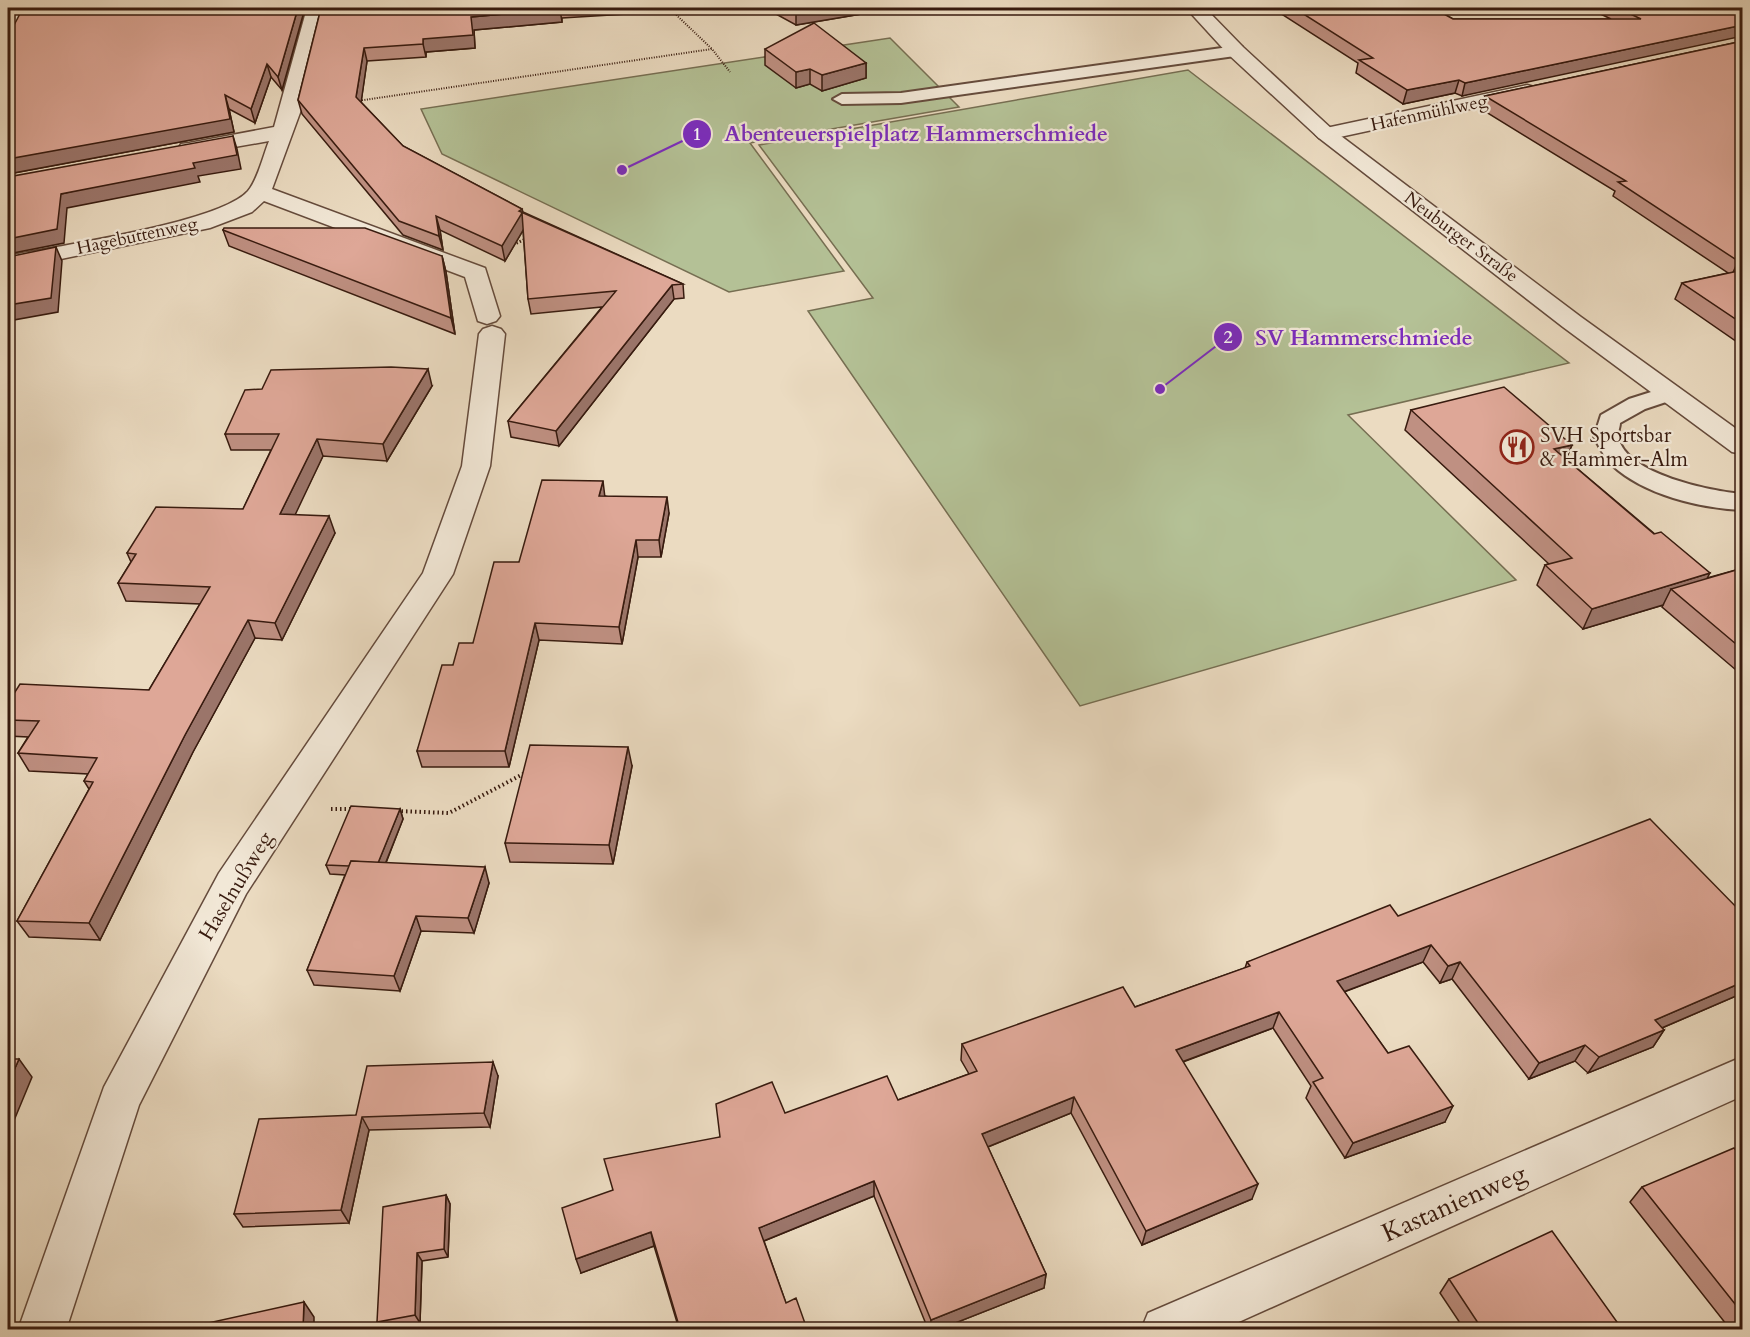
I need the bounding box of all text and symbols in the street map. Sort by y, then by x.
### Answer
street label: Hafenmühlweg [1368,88,1491,138]
callout: Abenteuerspielplatz Hammerschmiede [682,114,1120,154]
text: Abenteuerspielplatz Hammerschmiede [724,119,1108,149]
text: 1 [692,122,702,147]
street label: Neuburger Straße [1399,186,1523,288]
street label: Hagebuttenweg [74,211,201,261]
callout: SV Hammerschmiede [1213,317,1485,357]
text: SV Hammerschmiede [1255,323,1473,353]
text: 2 [1223,325,1233,350]
place label: SVH Sportsbar & Hammer-Alm [1540,421,1688,474]
restaurant icon: SVH Sportsbar & Hammer-Alm [1499,429,1535,465]
street label: Haselnußweg [192,826,280,946]
street label: Kastanienweg [1376,1155,1532,1250]

